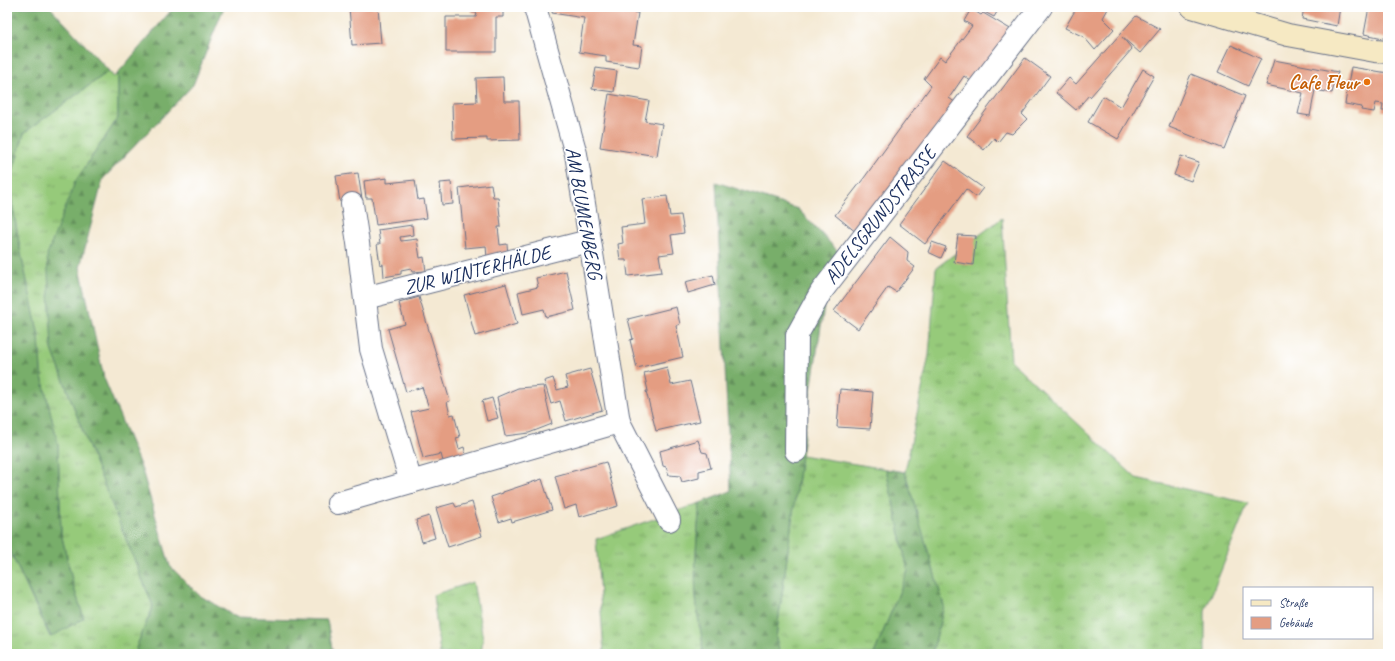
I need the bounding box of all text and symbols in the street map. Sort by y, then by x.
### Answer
place label: Cafe Fleur [1289,70,1362,95]
marker: Cafe Fleur [1362,77,1372,87]
street label: ADELSGRUNDSTRASSE [818,139,943,289]
street label: AM BLUMENBERG [560,145,608,283]
street label: ZUR WINTERHÄLDE [401,239,555,300]
legend [1243,587,1373,639]
text: Straße [1279,595,1308,611]
text: Gebäude [1279,615,1313,631]

